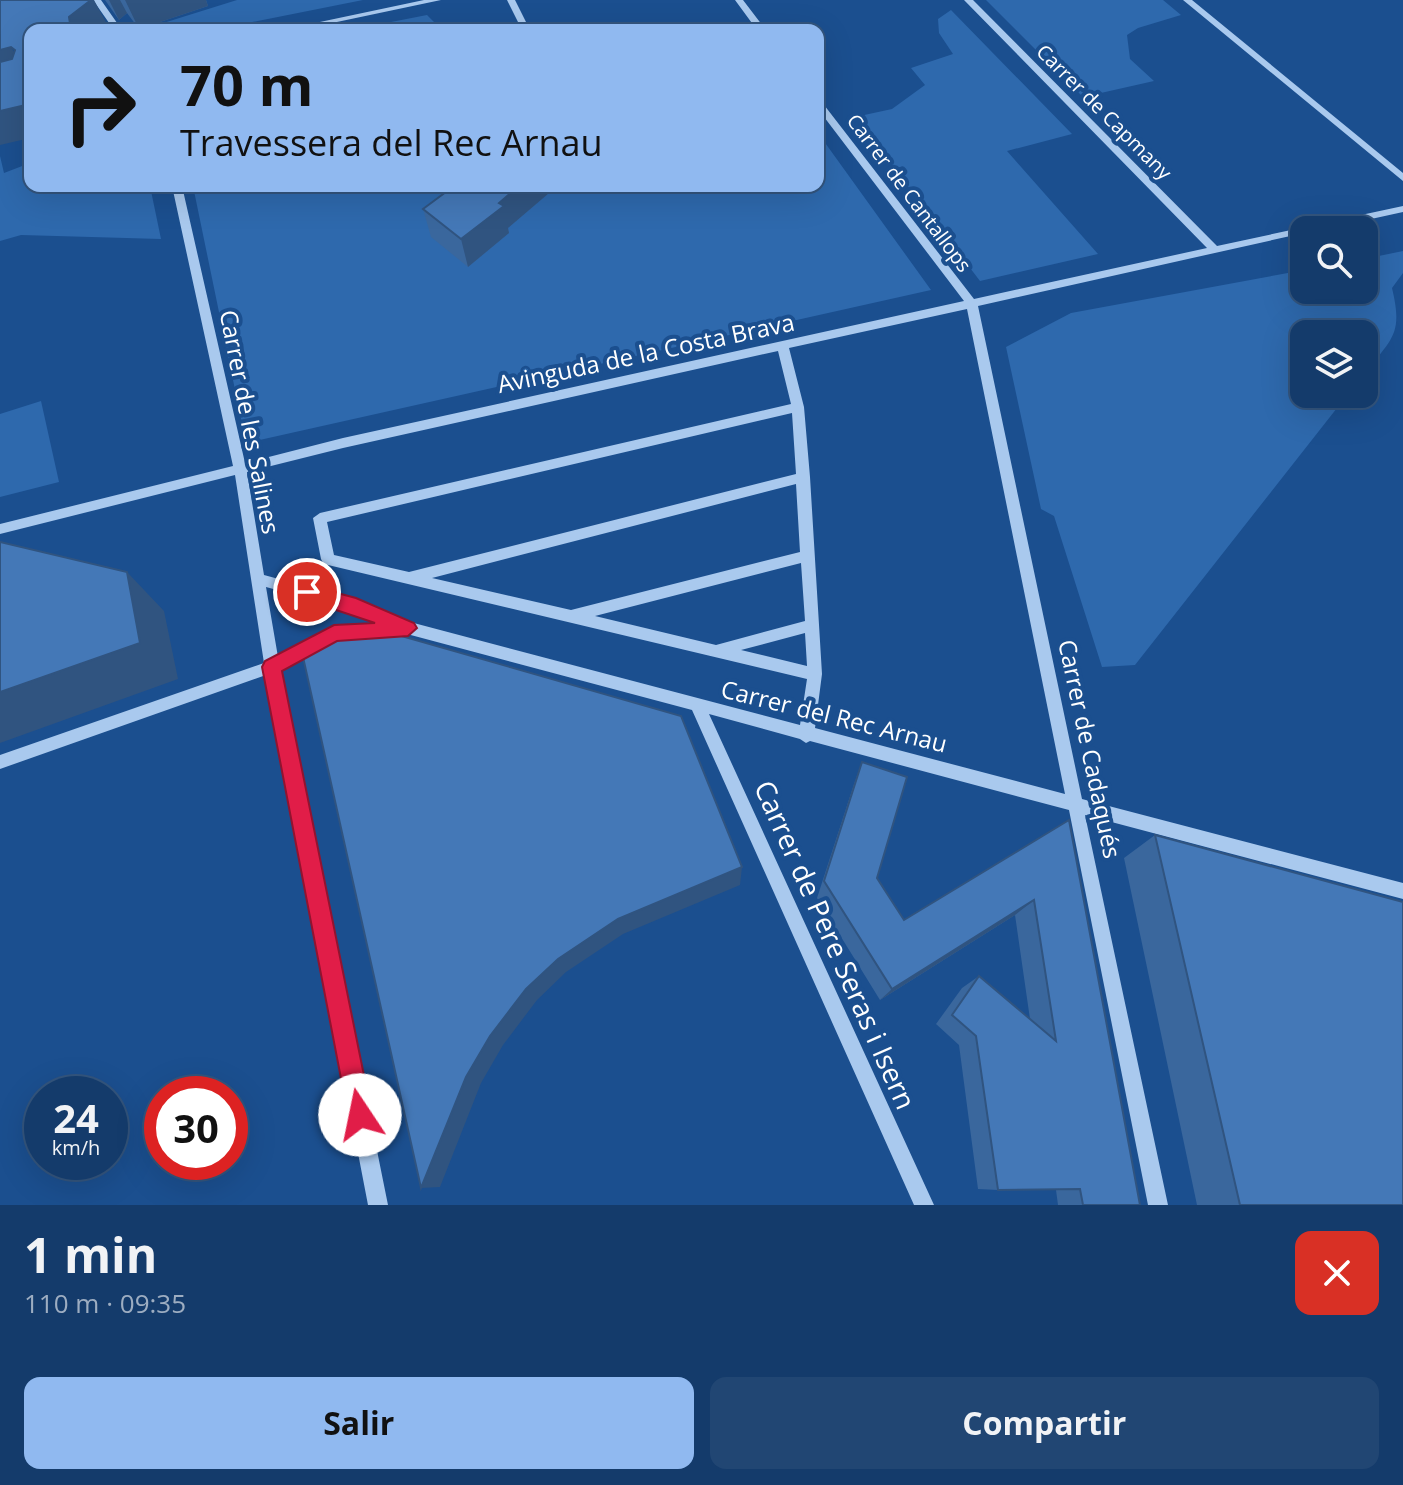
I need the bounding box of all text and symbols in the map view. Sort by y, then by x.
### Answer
street label: Carrer de Capmany [1031,38,1179,186]
text: 70 m [180,46,314,122]
icon: right [48,56,152,160]
street label: Carrer de Cantallops [841,108,978,277]
text: Travessera del Rec Arnau [180,118,603,167]
map controls [1290,216,1378,408]
button: search [1290,216,1378,304]
street label: Avinguda de la Costa Brava [494,305,797,400]
street label: Carrer de les Salines [213,307,288,536]
button: layers [1290,320,1378,408]
pin [273,558,341,626]
icon: arrive [285,570,329,614]
street label: Carrer de Cadaqués [1051,636,1130,861]
street label: Carrer del Rec Arnau [718,671,951,760]
street label: Carrer de Pere Seras i Isern [746,774,926,1115]
position arrow [318,1073,402,1157]
speed limit sign: 30 [144,1076,248,1180]
text: 24 [53,1090,99,1145]
text: km/h [52,1134,100,1161]
text: 1 min [24,1222,157,1287]
button: close [1295,1231,1379,1315]
text: 110 m · 09:35 [24,1285,186,1321]
button: Salir [24,1377,694,1469]
button: Compartir [710,1377,1379,1469]

